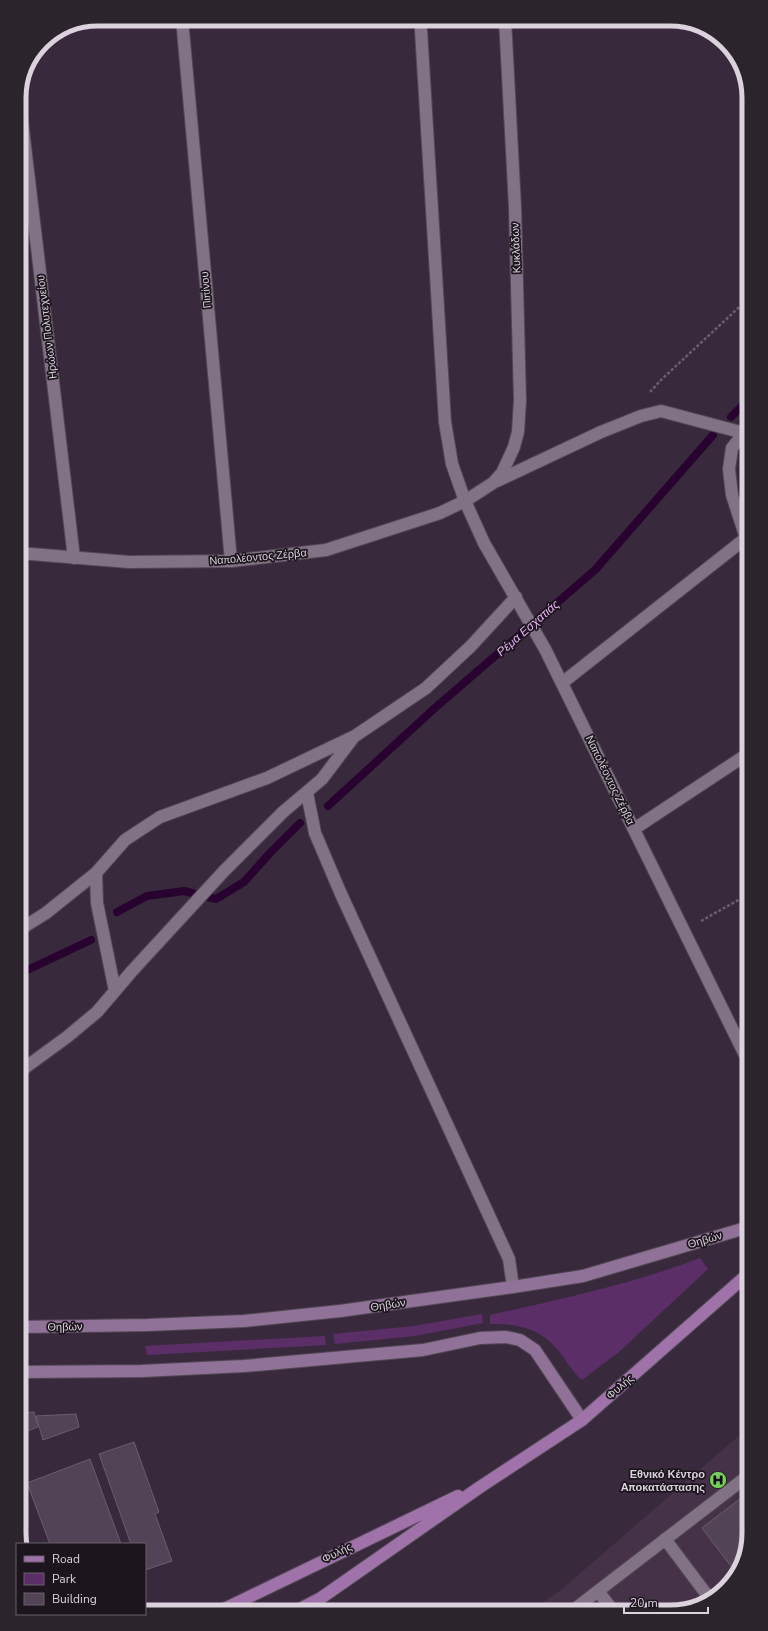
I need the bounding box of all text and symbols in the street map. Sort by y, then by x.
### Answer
street label: Κυκλάδων [508,222,524,274]
street label: Πιπίνου [197,271,215,309]
street label: Ηρώων Πολυτεχνείου [33,274,61,380]
street label: Ναπολέοντος Ζέρβα [209,545,308,569]
water label: Ρέμα Εσχατιάς [493,596,563,660]
street label: Ναπολέοντος Ζέρβα [582,733,638,828]
street label: Θηβών [686,1228,724,1252]
street label: Θηβών [370,1295,407,1315]
street label: Θηβών [47,1319,83,1335]
street label: Φυλής [603,1371,637,1403]
place label: Εθνικό Κέντρο Αποκατάστασης [621,1467,705,1495]
hospital icon: Εθνικό Κέντρο Αποκατάστασης [708,1470,728,1490]
street label: Φυλής [319,1539,355,1567]
legend [16,1543,146,1615]
text: Road [52,1551,80,1567]
text: Park [52,1571,77,1587]
scale bar [624,1589,708,1615]
text: Building [52,1591,97,1607]
text: 20 m [630,1595,658,1611]

